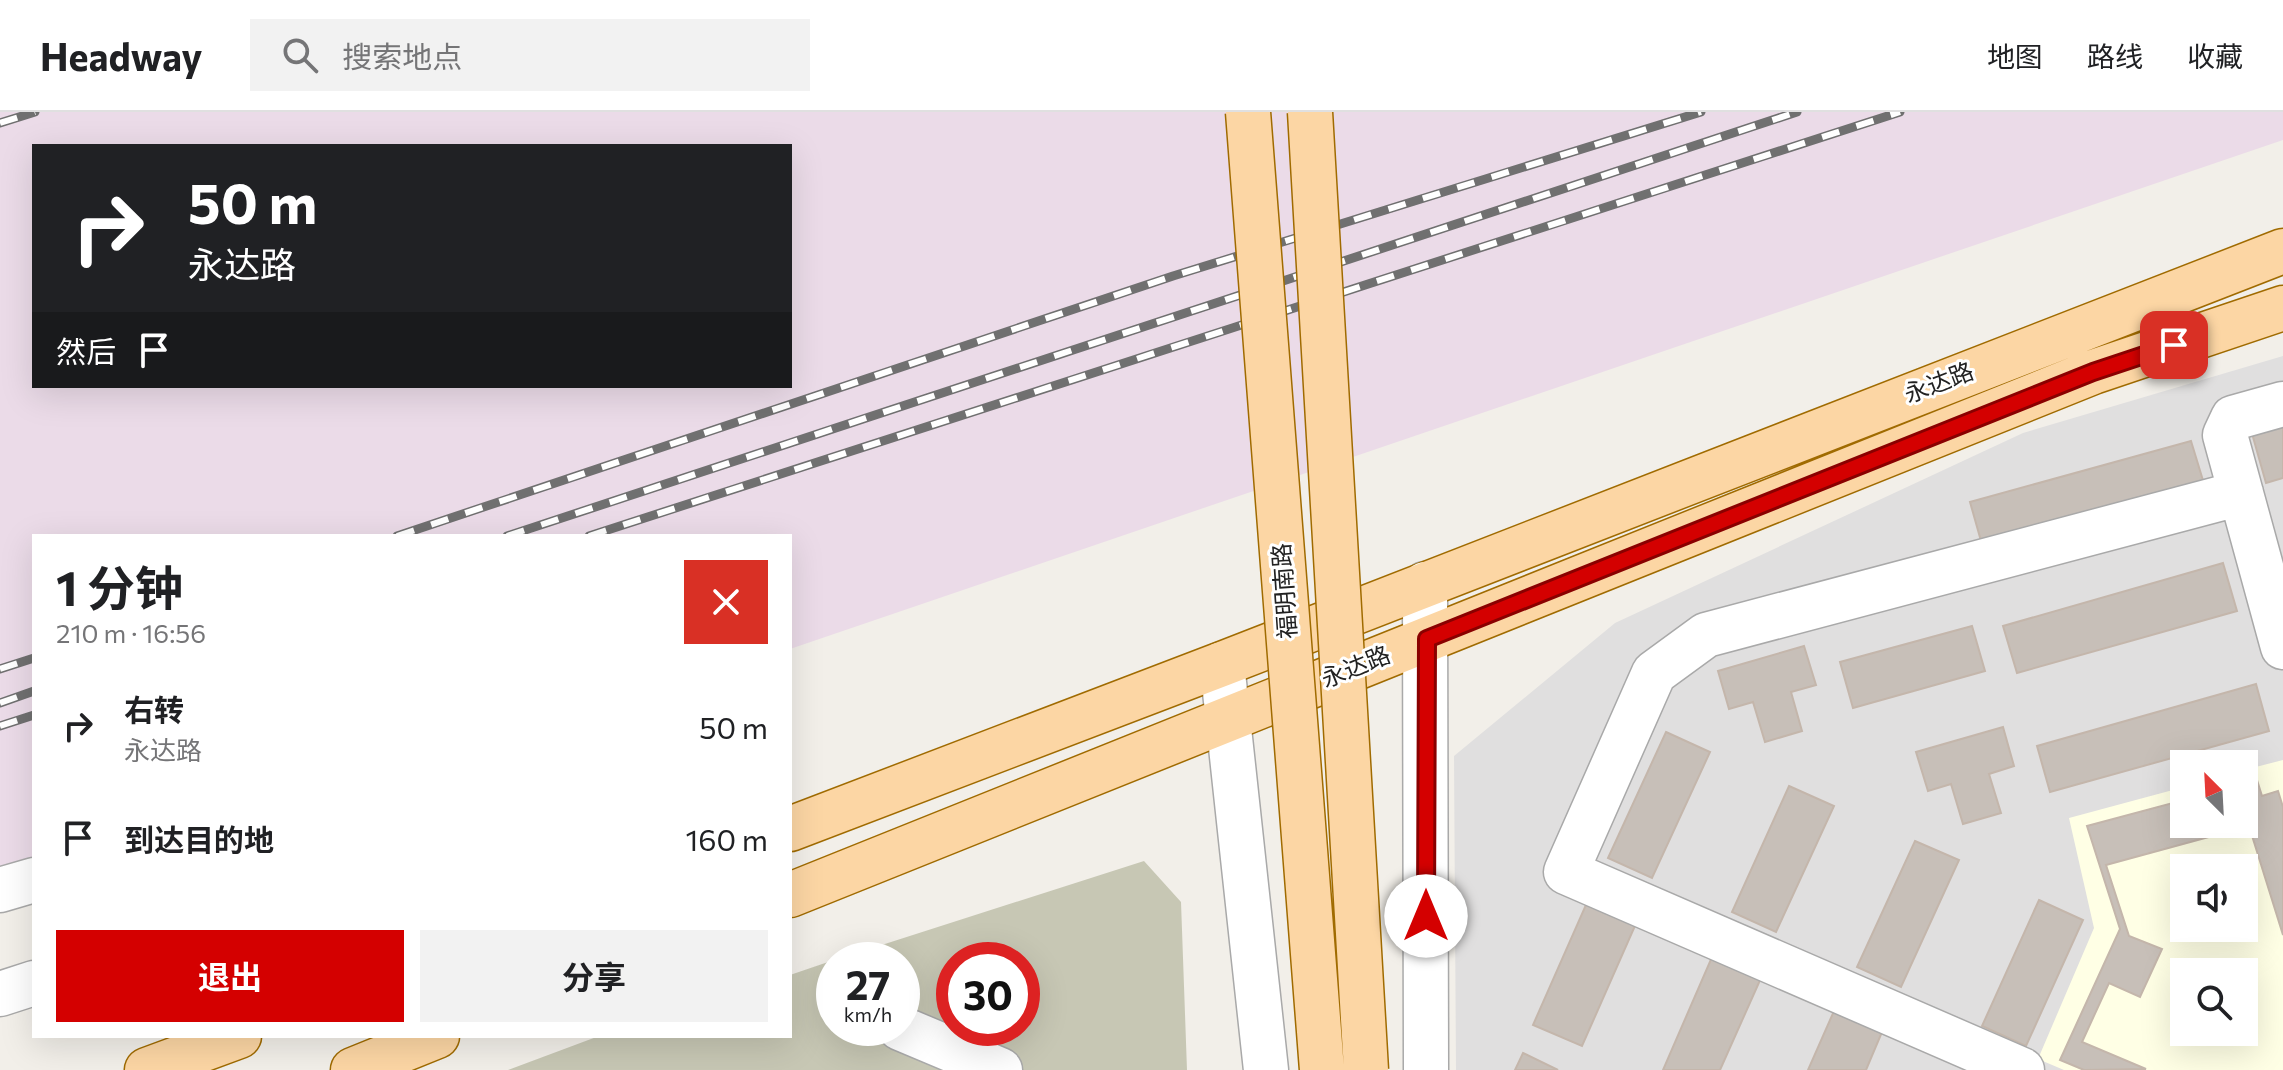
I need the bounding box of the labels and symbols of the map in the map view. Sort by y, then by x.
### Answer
pin [2140,311,2208,379]
street label: 永达路 [1900,355,1977,408]
street label: 福明南路 [1266,542,1301,640]
street label: 永达路 [1317,639,1394,693]
north arrow [2170,750,2258,838]
position arrow [1384,874,1468,958]
speed limit sign: 30 [936,942,1040,1046]

